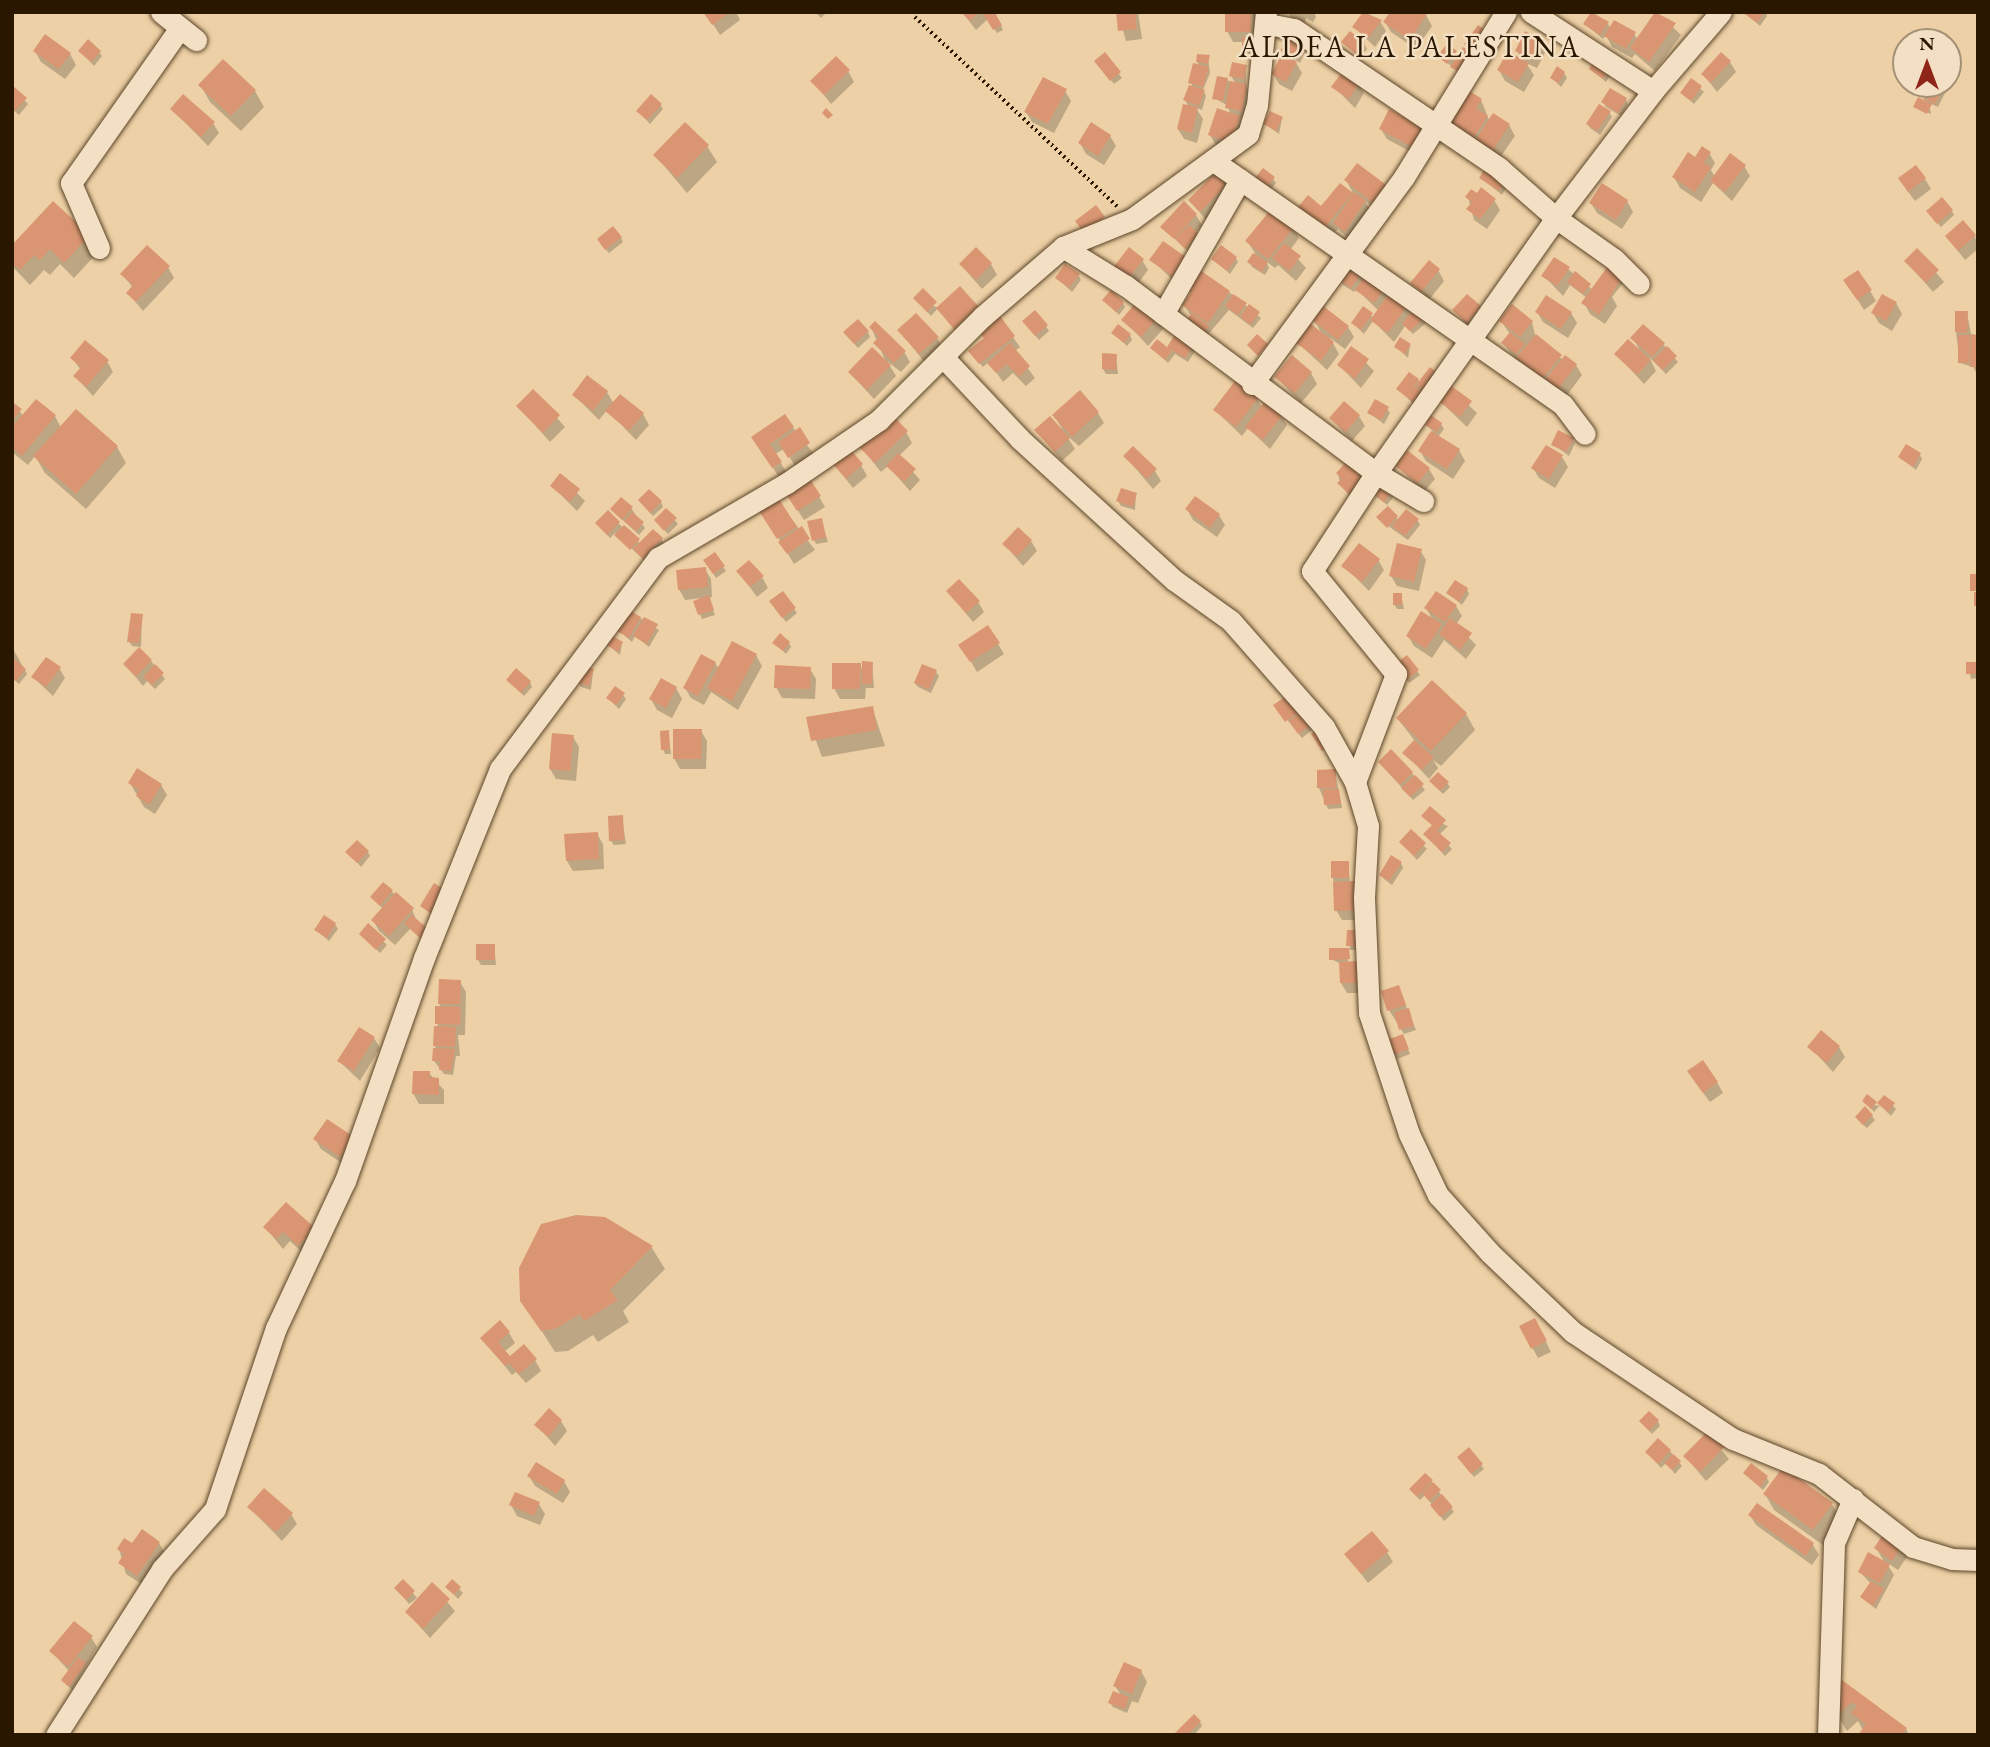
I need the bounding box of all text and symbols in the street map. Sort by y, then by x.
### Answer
north arrow [1892,28,1962,98]
district label: ALDEA LA PALESTINA [1241,29,1579,65]
text: N [1919,31,1935,56]

